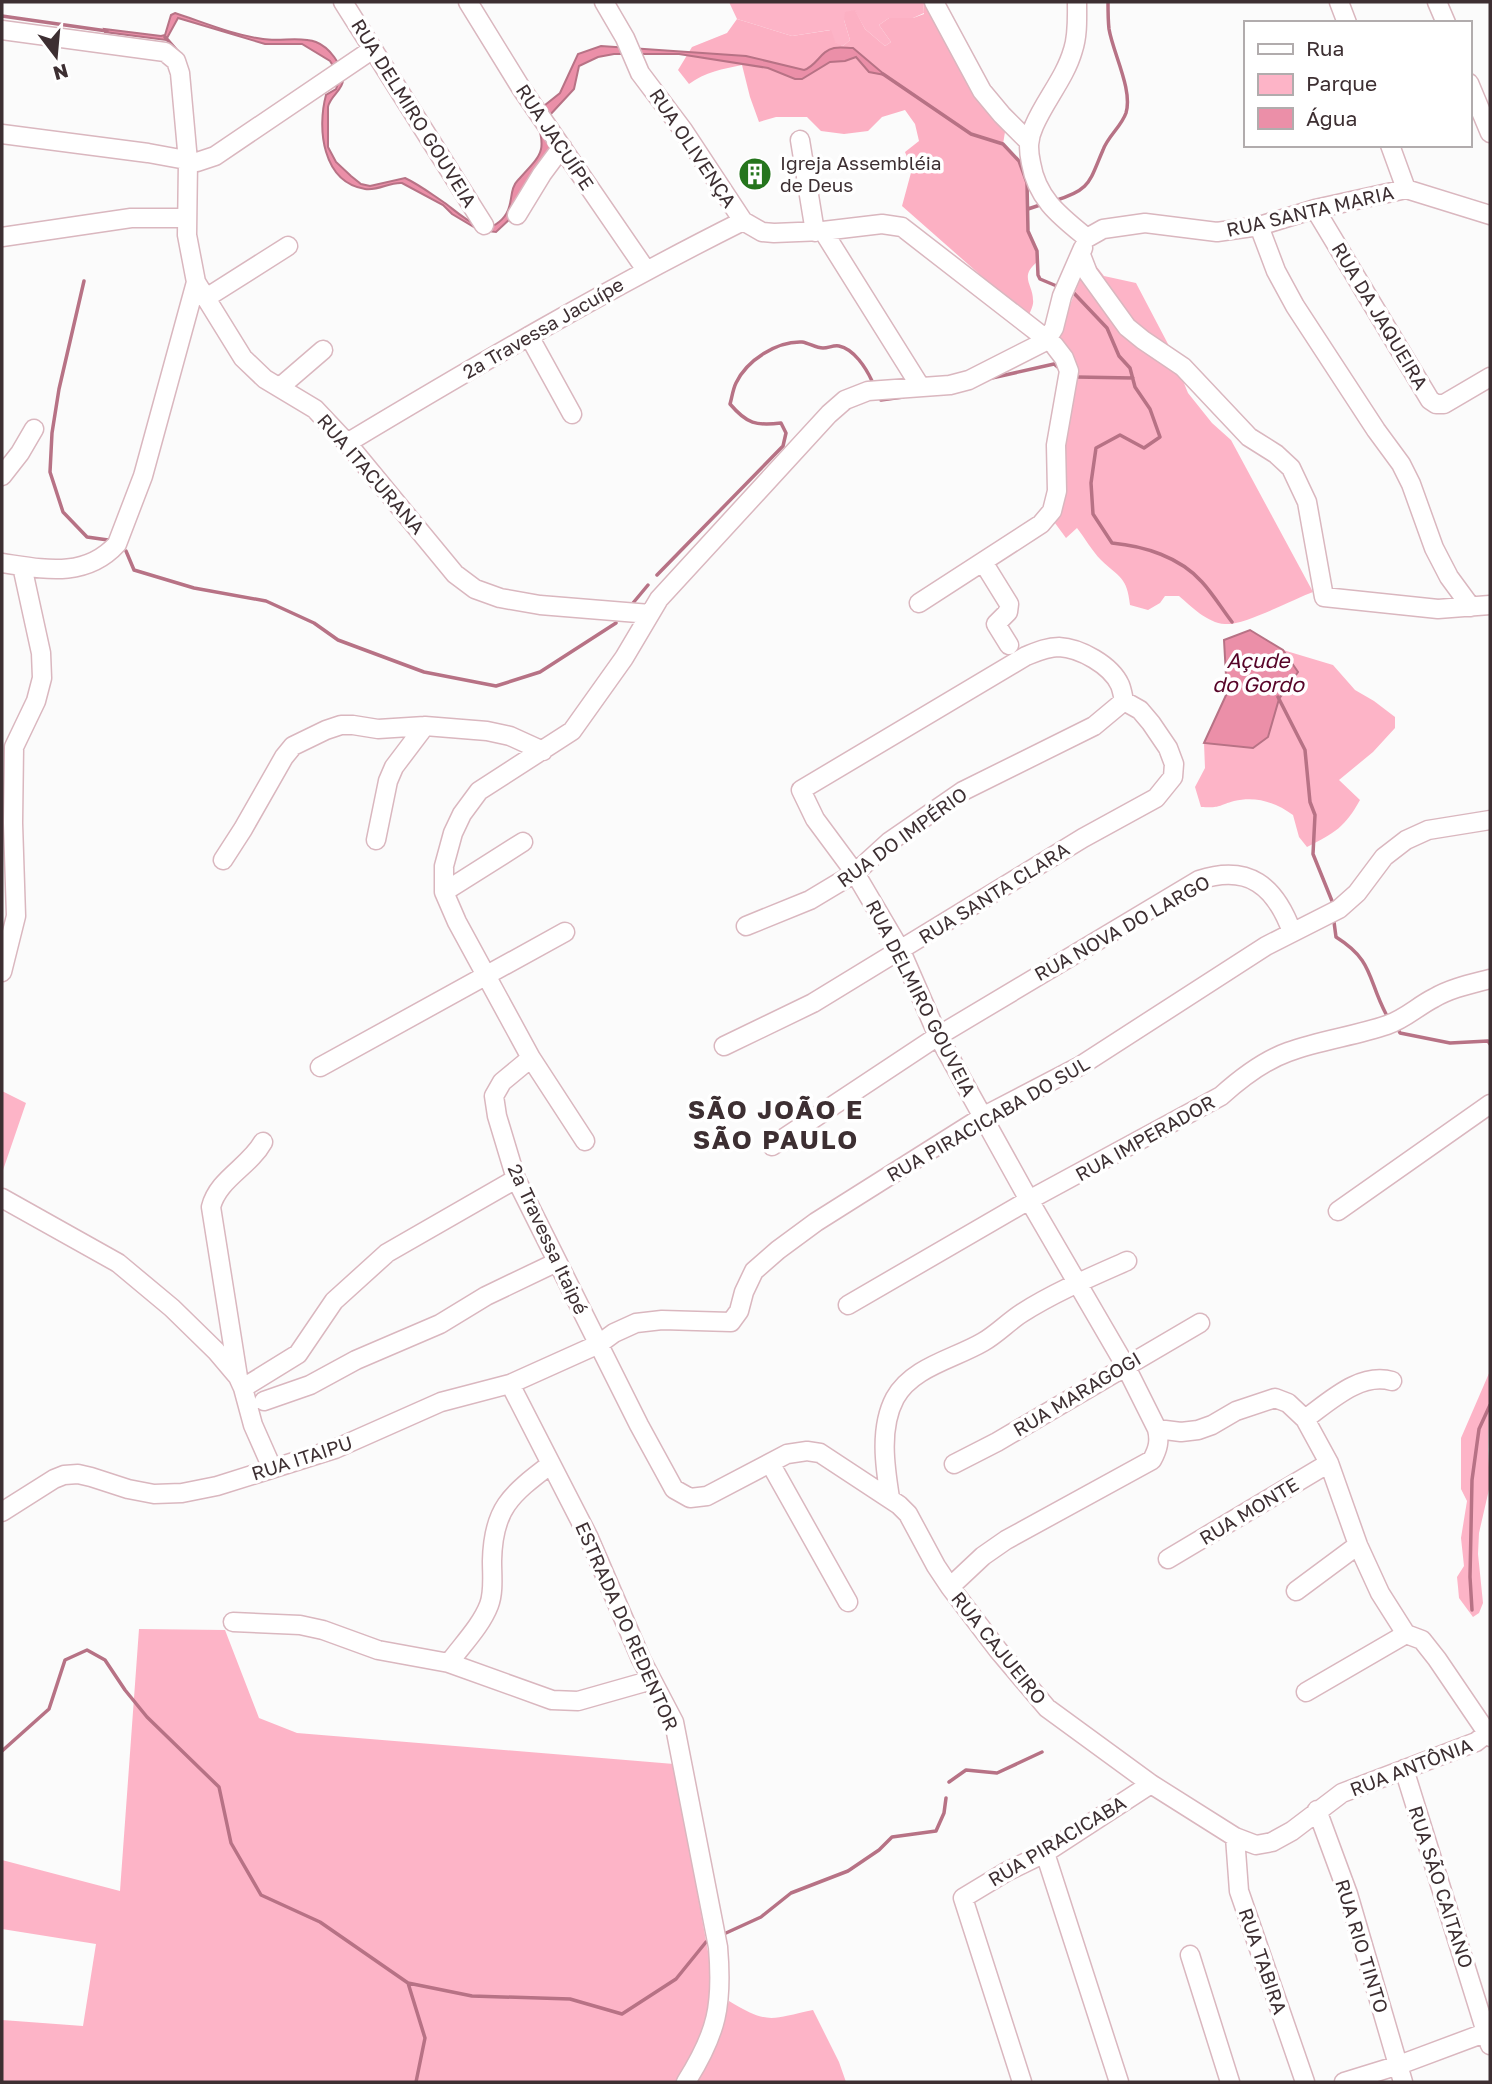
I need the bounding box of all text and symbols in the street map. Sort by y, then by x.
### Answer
street label: RUA DELMIRO GOUVEIA [347,14,482,211]
north arrow [21,21,91,91]
legend [1244,21,1471,147]
text: Rua [1306,35,1344,61]
text: N [51,60,71,86]
text: Parque [1306,70,1377,96]
street label: RUA JACUÍPE [512,79,599,194]
street label: RUA OLIVENÇA [645,84,742,212]
text: Água [1306,105,1357,131]
place label: Igreja Assembléia de Deus [780,151,942,196]
building icon: Igreja Assembléia de Deus [736,155,774,193]
street label: RUA SANTA MARIA [1224,180,1396,241]
street label: RUA DA JAQUEIRA [1327,238,1434,394]
street label: 2ª Travessa Jacuípe [458,272,627,383]
street label: RUA ITACURANA [313,409,430,539]
water label: Açude do Gordo [1212,647,1305,697]
street label: RUA DO IMPÉRIO [832,782,971,891]
street label: RUA SANTA CLARA [914,837,1073,948]
street label: RUA NOVA DO LARGO [1030,870,1213,985]
street label: RUA DELMIRO GOUVEIA [862,896,981,1100]
street label: RUA PIRACICABA DO SUL [882,1051,1093,1186]
street label: RUA IMPERADOR [1071,1090,1218,1185]
district label: SÃO JOÃO E SÃO PAULO [688,1094,864,1155]
street label: 2ª Travessa Itaipé [504,1160,593,1318]
street label: RUA MARAGOGI [1009,1346,1145,1441]
street label: RUA ITAIPU [248,1430,355,1485]
street label: RUA MONTE [1195,1472,1303,1549]
street label: ESTRADA DO REDENTOR [571,1518,684,1734]
street label: RUA CAJUEIRO [947,1587,1052,1709]
street label: RUA ANTÔNIA [1346,1733,1476,1800]
street label: RUA PIRACICABA [984,1790,1130,1891]
street label: RUA SÃO CAITANO [1404,1803,1479,1971]
street label: RUA RIO TINTO [1331,1876,1394,2016]
street label: RUA TABIRA [1235,1905,1292,2017]

